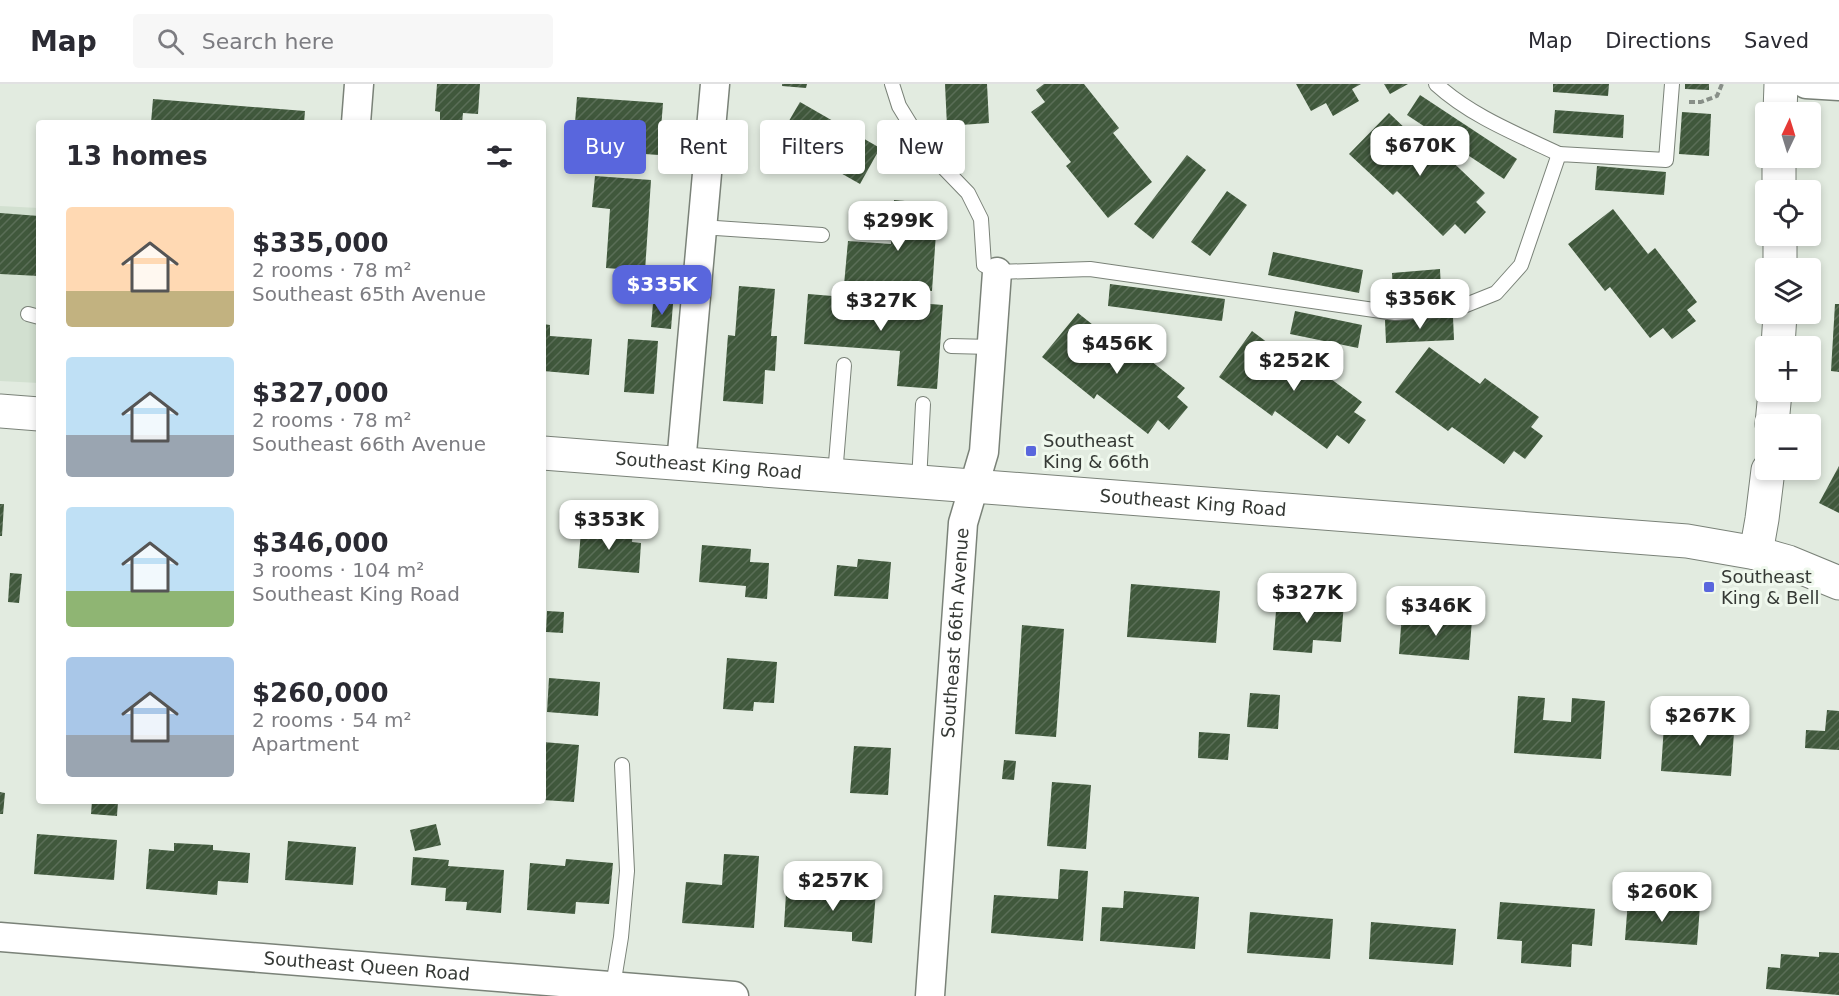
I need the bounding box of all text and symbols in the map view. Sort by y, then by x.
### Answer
search box [133,14,553,68]
text: Map [30,25,97,58]
icon: search [154,25,187,58]
text: Search here [202,29,334,54]
text: Map [1528,29,1572,53]
text: Directions [1605,29,1711,53]
text: Saved [1744,29,1809,53]
north arrow [1755,102,1821,168]
map controls [1755,102,1821,480]
chip: Buy [564,120,646,174]
chip: Rent [658,120,748,174]
chip: Filters [760,120,865,174]
chip: New [877,120,965,174]
pin: $670K [1378,126,1462,177]
text: $670K [1384,133,1456,157]
icon: filters [483,140,516,173]
text: 13 homes [66,141,208,171]
button: locate [1755,180,1821,246]
pin: $299K [856,201,940,252]
text: $299K [862,208,934,232]
text: $335,000 [252,228,389,258]
icon: home [114,231,186,303]
text: 2 rooms · 78 m² [252,258,412,282]
button: layers [1755,258,1821,324]
pin: $335K [620,265,704,316]
text: $335K [626,272,698,296]
pin: $356K [1378,279,1462,330]
pin: $327K [839,281,923,332]
text: Southeast 65th Avenue [252,282,486,306]
text: $356K [1384,286,1456,310]
text: $327K [845,288,917,312]
pin: $456K [1075,324,1159,375]
text: $456K [1081,331,1153,355]
button: + [1755,336,1821,402]
pin: $252K [1252,341,1336,392]
text: $252K [1258,348,1330,372]
text: $327,000 [252,378,389,408]
icon: home [114,381,186,453]
text: 2 rooms · 78 m² [252,408,412,432]
button: − [1755,414,1821,480]
place label: Southeast King & 66th [1043,430,1150,472]
text: Southeast 66th Avenue [252,432,486,456]
marker: Southeast King & 66th [1024,444,1038,458]
street label: Southeast King Road [614,448,803,483]
street label: Southeast King Road [1099,485,1287,520]
pin: $353K [567,500,651,551]
text: $353K [573,507,645,531]
street label: Southeast 66th Avenue [937,527,973,739]
text: $346,000 [252,528,389,558]
icon: home [114,531,186,603]
text: 3 rooms · 104 m² [252,558,424,582]
place label: Southeast King & Bell [1721,566,1820,608]
pin: $327K [1265,573,1349,624]
text: $327K [1271,580,1343,604]
marker: Southeast King & Bell [1702,580,1716,594]
text: Southeast King Road [252,582,460,606]
pin: $346K [1394,586,1478,637]
text: $346K [1400,593,1472,617]
text: $260,000 [252,678,389,708]
icon: home [114,681,186,753]
pin: $267K [1658,696,1742,747]
text: $267K [1664,703,1736,727]
text: 2 rooms · 54 m² [252,708,412,732]
text: Apartment [252,732,359,756]
pin: $257K [791,861,875,912]
text: $257K [797,868,869,892]
pin: $260K [1620,872,1704,923]
text: $260K [1626,879,1698,903]
street label: Southeast Queen Road [263,947,471,985]

